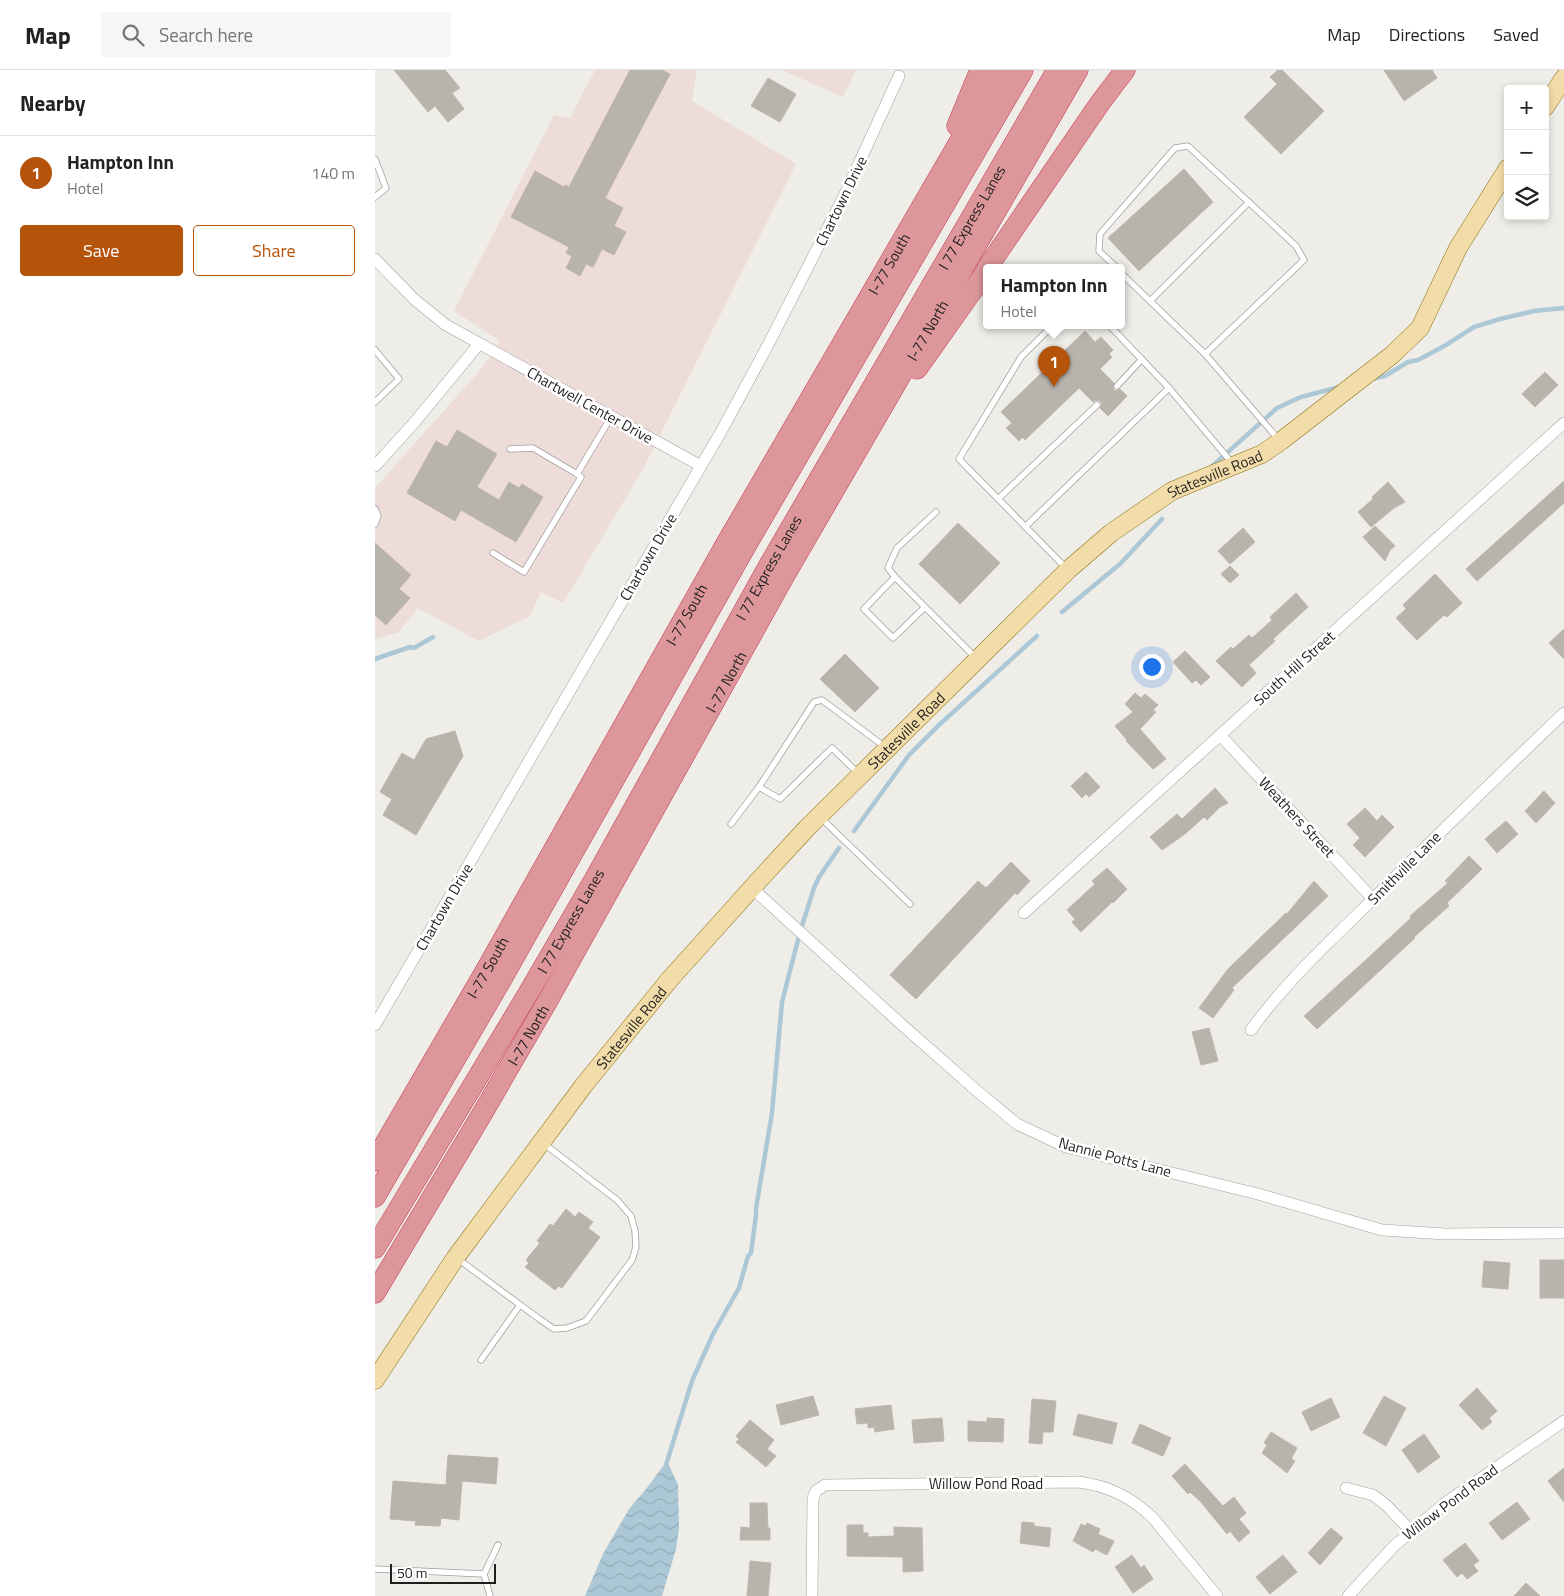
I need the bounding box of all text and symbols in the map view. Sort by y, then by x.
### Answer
search box [101,12,451,57]
text: Map [25,17,71,53]
text: Search here [159,20,253,49]
icon: search [119,21,147,49]
text: Map [1327,21,1361,48]
text: Directions [1389,21,1465,48]
text: Saved [1493,21,1539,48]
map controls [1504,85,1549,220]
button: + [1504,85,1549,130]
text: Nearby [20,87,85,119]
button: − [1504,130,1549,175]
text: Hampton Inn [67,147,174,176]
street label: Chartown Drive [809,152,873,250]
text: 1 [32,161,40,185]
text: 140 m [311,161,355,185]
street label: I 77 Express Lanes [932,161,1011,274]
button: layers [1504,175,1549,220]
text: Hotel [67,176,104,200]
button: Save [20,225,183,276]
button: Share [193,225,355,276]
street label: I-77 South [862,229,916,299]
popup [983,264,1125,329]
text: Hampton Inn [1000,270,1108,299]
street label: I-77 North [900,295,954,365]
text: Hotel [1000,299,1037,323]
pin: 1 [1038,346,1070,387]
street label: Chartwell Center Drive [523,361,657,449]
street label: Statesville Road [1162,444,1266,503]
street label: Chartown Drive [614,509,682,605]
street label: I 77 Express Lanes [729,511,807,624]
street label: I-77 South [660,579,713,650]
street label: South Hill Street [1248,625,1340,711]
street label: I-77 North [699,647,752,716]
your location [1139,654,1165,680]
street label: Statesville Road [862,687,950,774]
street label: Weathers Street [1253,771,1341,863]
street label: Smithville Lane [1362,826,1446,910]
street label: Chartown Drive [410,859,478,955]
street label: I 77 Express Lanes [531,864,610,977]
street label: I-77 South [460,932,514,1002]
street label: Statesville Road [590,981,672,1074]
street label: I-77 North [501,1000,555,1070]
street label: Nannie Potts Lane [1056,1131,1174,1183]
street label: Willow Pond Road [1397,1458,1503,1546]
street label: Willow Pond Road [929,1472,1043,1495]
scale bar [390,1561,496,1584]
text: 50 m [397,1562,427,1583]

